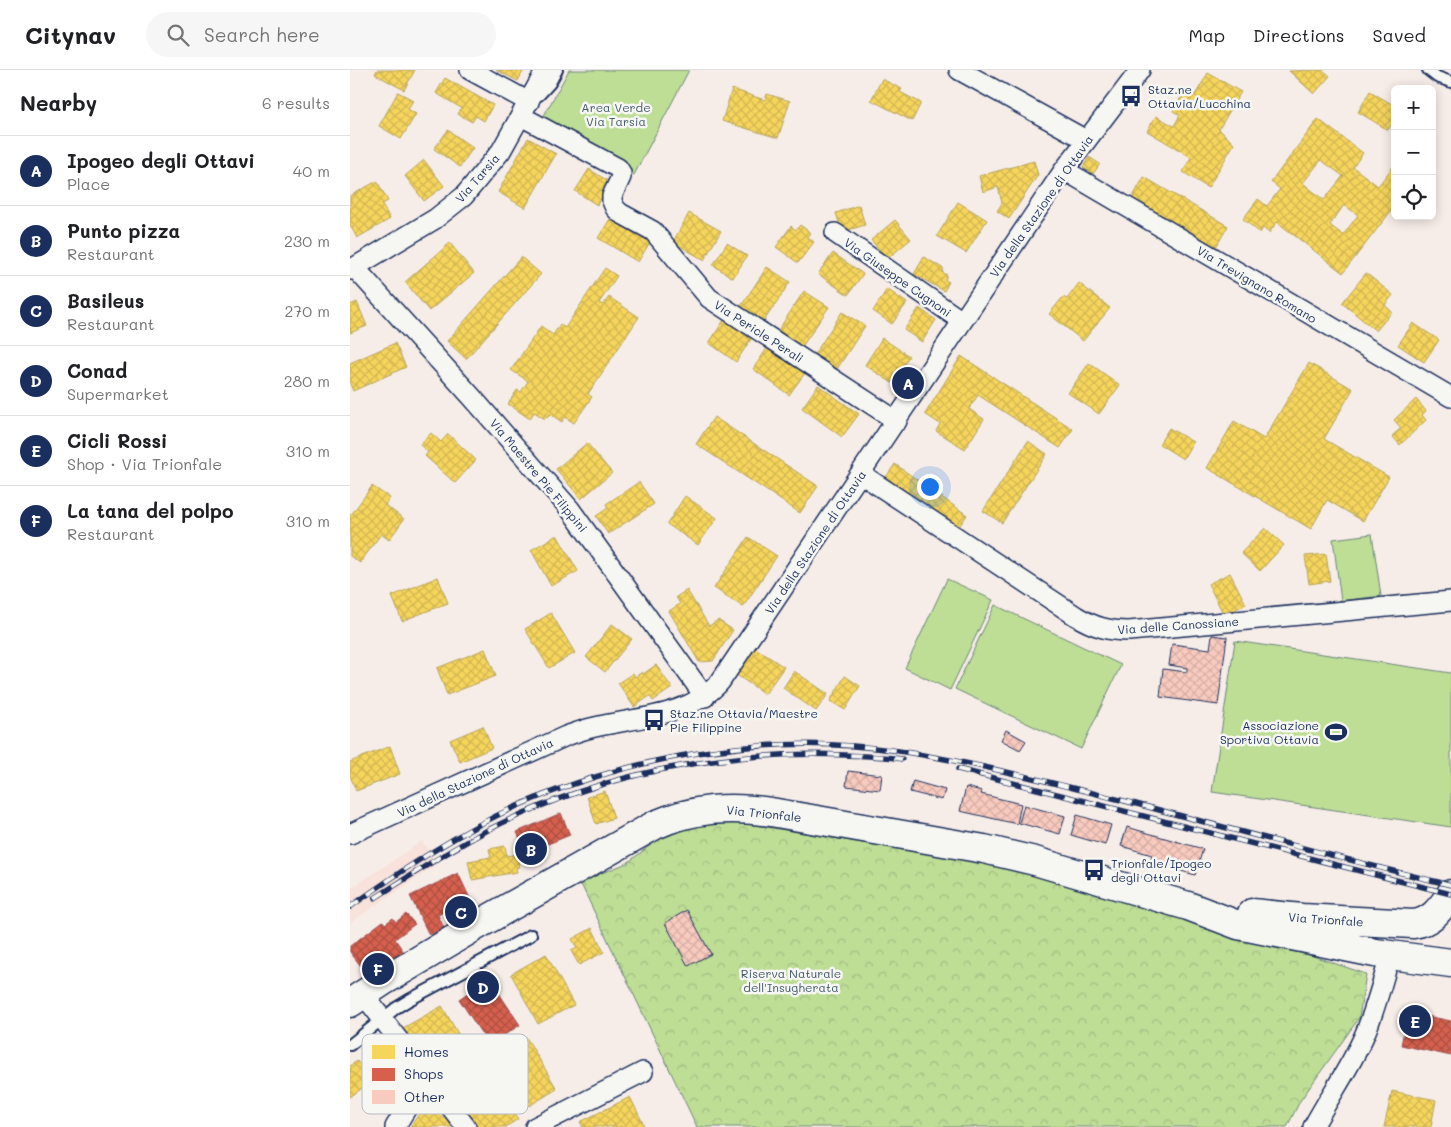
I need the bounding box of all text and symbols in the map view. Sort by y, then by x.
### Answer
search box [146,12,496,57]
text: Citynav [25,19,116,50]
icon: search [164,21,192,49]
text: Search here [204,22,320,47]
text: Map [1188,23,1225,47]
text: Directions [1253,23,1345,47]
text: Saved [1373,23,1426,47]
place label: Staz.ne Ottavia/Lucchina [1148,81,1251,111]
bus stop icon: Staz.ne Ottavia/Lucchina [1118,83,1144,109]
map controls [1391,85,1436,220]
button: + [1391,85,1436,130]
text: Nearby [20,89,97,116]
text: 6 results [262,92,330,113]
park label: Area Verde Via Tarsia [581,99,651,129]
button: − [1391,130,1436,175]
street label: Via della Stazione di Ottavia [986,132,1096,280]
text: Ipogeo degli Ottavi [67,148,255,173]
street label: Via Tarsia [451,150,503,206]
text: A [30,160,42,181]
text: 40 m [293,160,330,181]
text: Place [67,173,110,194]
button: locate [1391,175,1436,220]
text: Punto pizza [67,218,180,243]
text: B [31,230,41,251]
text: 230 m [284,230,330,251]
street label: Via Giuseppe Cugnoni [841,234,955,320]
street label: Via Trevignano Romano [1194,242,1320,326]
text: Restaurant [67,243,155,264]
text: Basileus [67,288,144,313]
street label: Via Pericle Perali [711,296,807,366]
text: C [30,300,42,321]
text: 270 m [284,300,330,321]
text: Restaurant [67,313,155,334]
text: Conad [67,358,127,383]
pin: A [892,364,924,402]
text: D [30,370,42,391]
text: 280 m [284,370,330,391]
text: Supermarket [67,383,169,404]
street label: Via Maestre Pie Filippini [487,415,591,535]
text: Cicli Rossi [67,428,168,453]
text: E [31,440,41,461]
text: 310 m [286,440,330,461]
text: Shop · Via Trionfale [67,453,222,474]
street label: Via della Stazione di Ottavia [761,467,869,617]
your location [917,474,943,500]
text: La tana del polpo [67,498,234,523]
text: F [31,510,41,531]
text: 310 m [286,510,330,531]
text: Restaurant [67,523,155,544]
street label: Via delle Canossiane [1117,613,1239,637]
place label: Staz.ne Ottavia/Maestre Pie Filippine [670,705,818,735]
bus stop icon: Staz.ne Ottavia/Maestre Pie Filippine [641,707,667,733]
place label: Associazione Sportiva Ottavia [1220,717,1319,747]
sports icon: Associazione Sportiva Ottavia [1323,719,1349,745]
street label: Via della Stazione di Ottavia [395,734,555,820]
street label: Via Trionfale [726,801,802,825]
pin: B [515,830,547,868]
place label: Trionfale/Ipogeo degli Ottavi [1111,855,1211,885]
bus stop icon: Trionfale/Ipogeo degli Ottavi [1081,857,1107,883]
pin: C [445,893,477,931]
street label: Via Trionfale [1288,908,1364,930]
pin: F [362,950,394,988]
park label: Riserva Naturale dell'Insugherata [741,965,841,995]
pin: D [467,968,499,1006]
pin: E [1399,1002,1431,1040]
legend [362,1034,528,1114]
text: Homes [404,1042,449,1061]
text: Shops [404,1064,444,1083]
text: Other [404,1087,445,1106]

